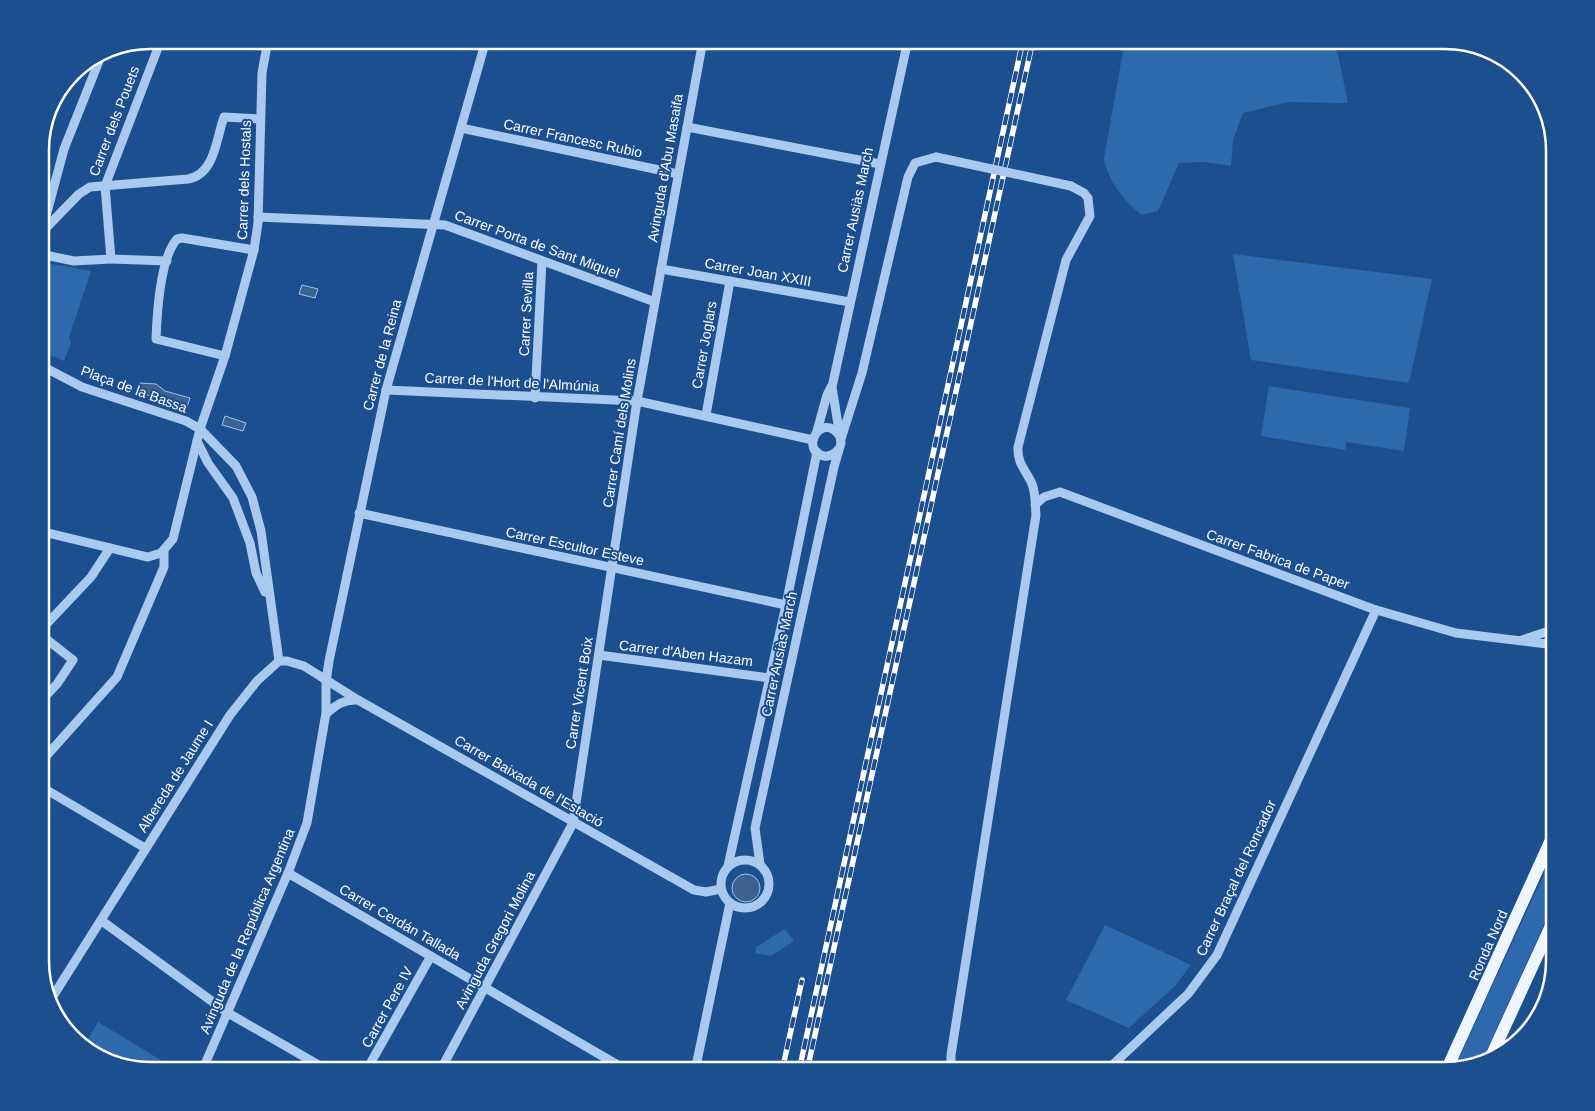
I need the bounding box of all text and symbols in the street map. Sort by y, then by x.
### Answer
street label: Carrer dels Pouets [86,64,142,178]
street label: Avinguda d'Abu Masaifa [644,92,686,243]
street label: Carrer Francesc Rubio [502,115,644,161]
street label: Carrer dels Hostals [234,120,254,240]
street label: Carrer Ausiàs March [834,146,876,274]
street label: Carrer Porta de Sant Miquel [452,207,622,281]
street label: Carrer Joan XXIII [703,255,813,289]
street label: Carrer Sevilla [516,271,536,357]
street label: Carrer de la Reina [359,297,405,412]
street label: Carrer Joglars [688,300,720,390]
street label: Carrer Camí dels Molins [599,357,639,509]
street label: Plaça de la Bassa [79,362,190,416]
street label: Carrer de l'Hort de l'Almúnia [424,369,600,395]
street label: Carrer Escultor Esteve [504,524,646,569]
street label: Carrer Fabrica de Paper [1204,526,1352,592]
street label: Carrer Ausiàs March [758,590,800,718]
street label: Carrer Vicent Boix [562,636,596,750]
street label: Carrer d'Aben Hazam [618,637,754,669]
street label: Albereda de Jaume I [134,717,216,835]
street label: Carrer Baixada de l'Estació [452,732,606,830]
street label: Carrer Braçal del Roncador [1193,797,1279,959]
street label: Avinguda de la República Argentina [196,826,298,1036]
street label: Avinguda Gregori Molina [452,868,538,1012]
street label: Carrer Cerdán Tallada [336,881,464,963]
street label: Ronda Nord [1465,907,1511,983]
street label: Carrer Pere IV [358,963,416,1050]

